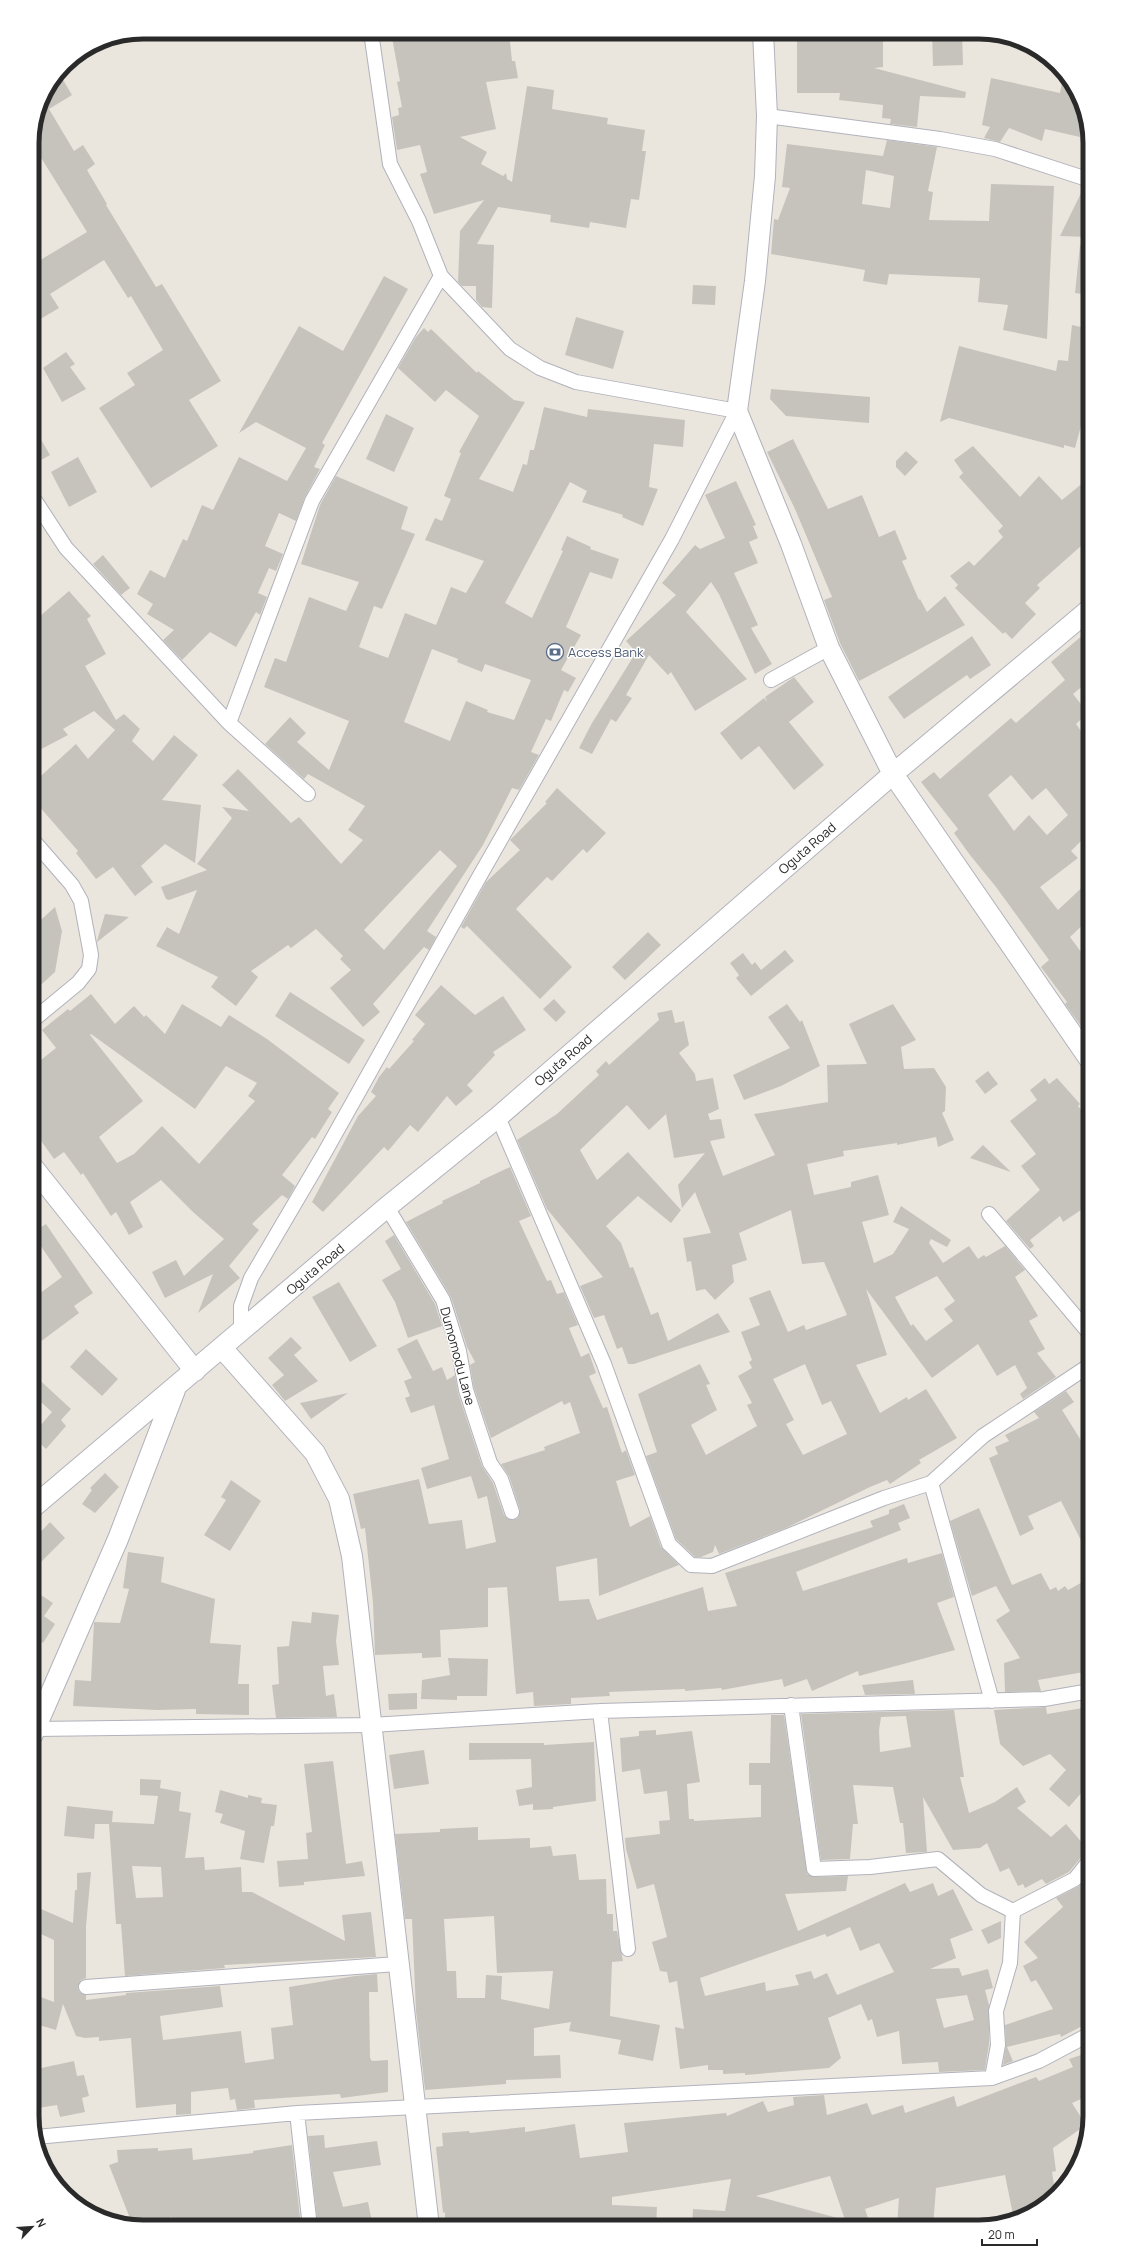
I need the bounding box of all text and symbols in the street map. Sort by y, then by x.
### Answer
bank icon: Access Bank [545,642,565,662]
place label: Access Bank [568,643,644,661]
street label: Oguta Road [774,818,840,878]
street label: Oguta Road [530,1030,596,1090]
street label: Oguta Road [282,1239,348,1299]
street label: Dumomodu Lane [436,1305,480,1407]
north arrow [12,2207,52,2247]
text: N [33,2216,50,2229]
scale bar [982,2221,1037,2247]
text: 20 m [988,2226,1015,2243]

